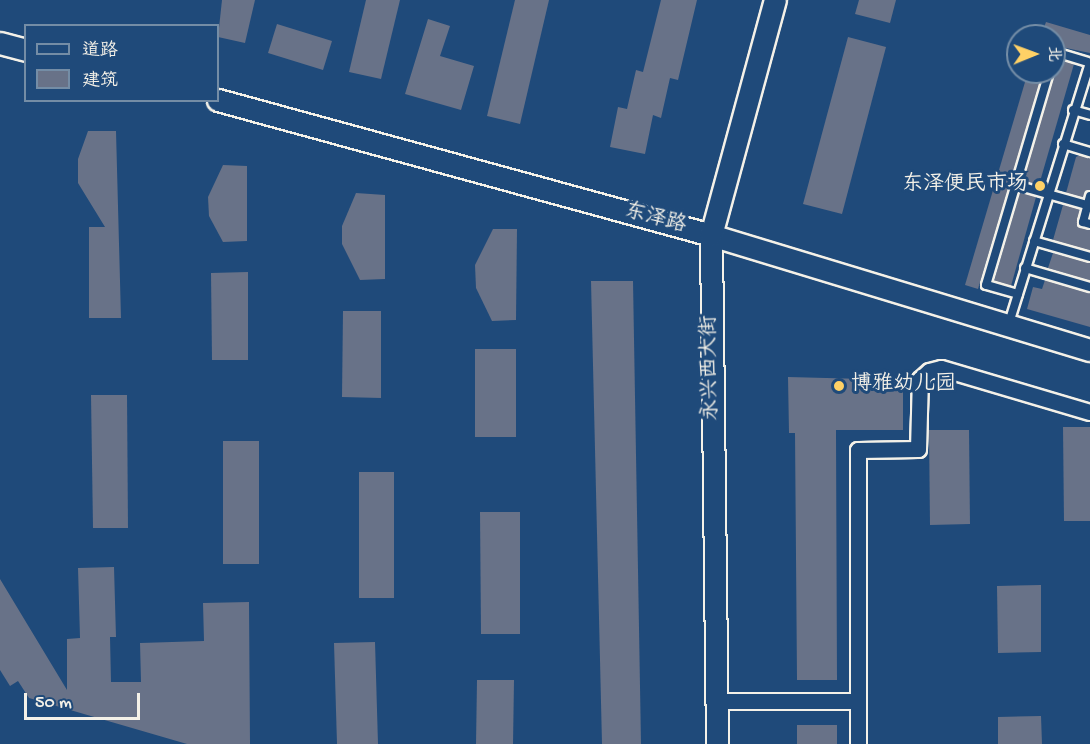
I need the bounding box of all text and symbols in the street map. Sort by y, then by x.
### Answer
legend [24,24,219,102]
north arrow [1006,24,1066,84]
text: 道路 [82,41,118,62]
text: 北 [1043,46,1062,62]
text: 建筑 [82,71,118,92]
place label: 东泽便民市场 [902,173,1028,199]
marker: 东泽便民市场 [1033,179,1047,193]
street label: 东泽路 [621,200,689,240]
street label: 永兴西大街 [698,315,726,421]
place label: 博雅幼儿园 [851,373,956,399]
marker: 博雅幼儿园 [832,379,846,393]
scale bar [27,681,142,719]
text: 50 m [35,693,72,714]

